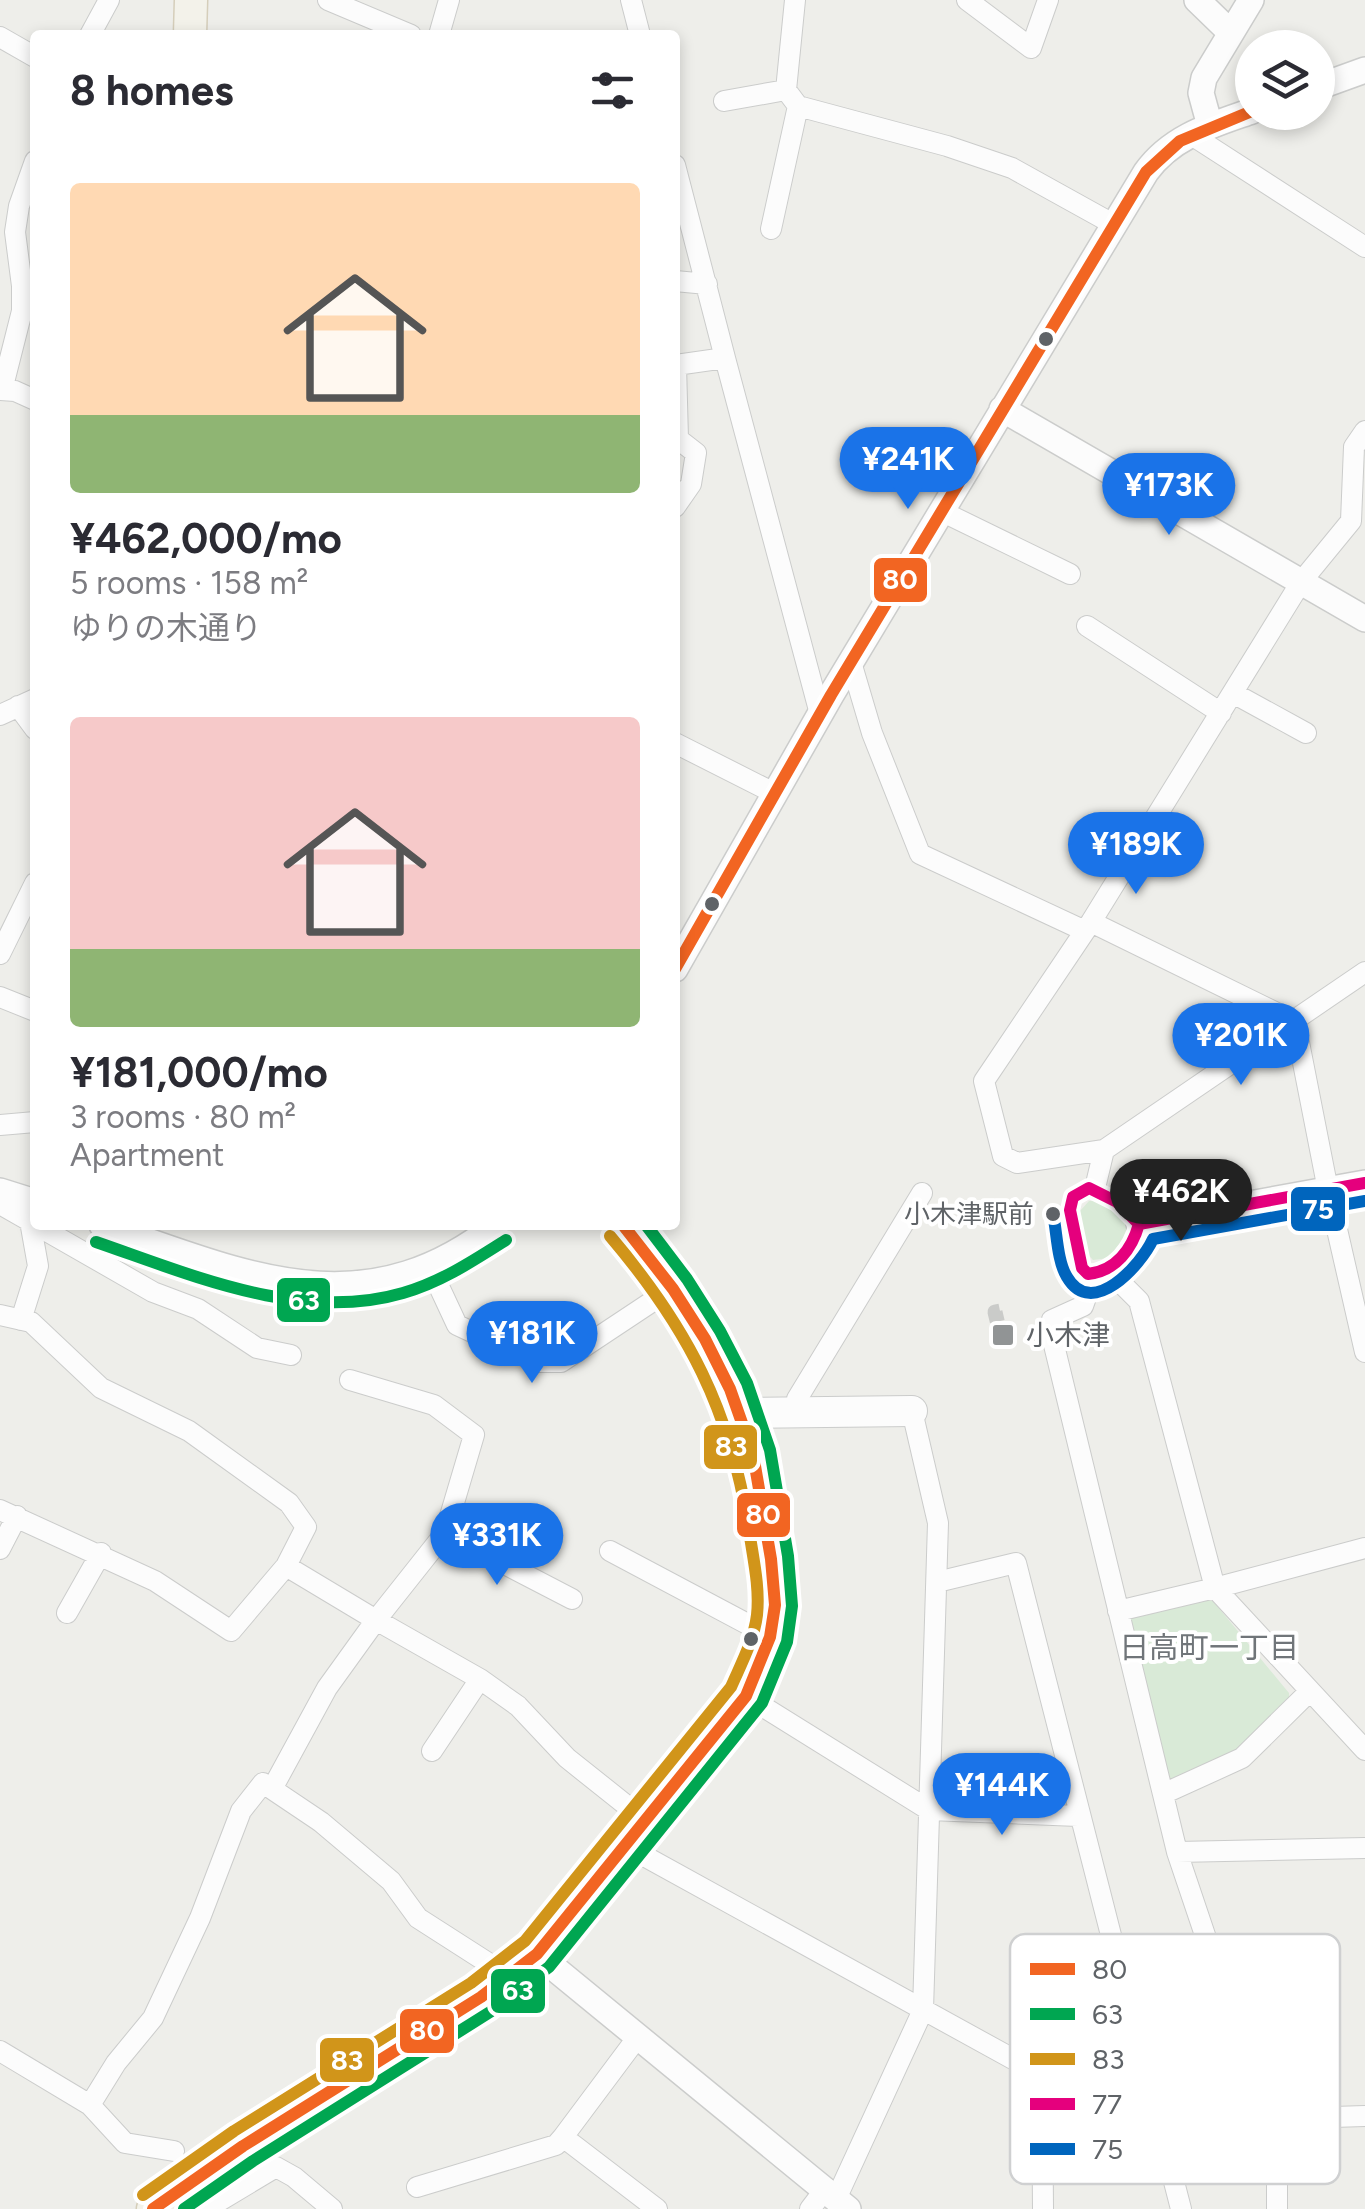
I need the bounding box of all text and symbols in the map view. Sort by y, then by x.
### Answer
map controls [1235,30,1335,130]
button: layers [1235,30,1335,130]
icon: filters [585,63,640,118]
text: 8 homes [70,65,234,116]
icon: home [265,248,445,428]
unlabelled marker [1036,329,1056,349]
pin: ¥241K [838,427,978,512]
text: ¥241K [862,440,954,478]
pin: ¥173K [1099,453,1239,538]
text: ¥173K [1124,466,1214,504]
text: ¥462,000/mo [70,513,342,564]
line badge: 80 [872,556,929,604]
text: 80 [882,562,918,596]
text: 5 rooms · 158 m² [70,564,308,602]
text: ゆりの木通り [70,609,262,647]
icon: home [265,782,445,962]
pin: ¥189K [1066,812,1206,897]
text: ¥189K [1090,825,1182,863]
unlabelled marker [702,894,722,914]
pin: ¥201K [1171,1003,1311,1088]
text: ¥201K [1194,1016,1288,1054]
text: ¥181,000/mo [70,1047,328,1098]
text: 3 rooms · 80 m² [70,1098,296,1136]
text: Apartment [70,1136,224,1174]
pin: ¥462K [1111,1159,1251,1244]
text: ¥462K [1132,1172,1230,1210]
line badge: 75 [1289,1185,1347,1233]
text: 75 [1302,1192,1334,1226]
place label: 小木津駅前 [904,1198,1034,1230]
marker: 小木津駅前 [1043,1204,1063,1224]
line badge: 63 [275,1276,332,1324]
text: 63 [288,1283,320,1317]
pin: ¥181K [462,1301,602,1386]
text: ¥181K [489,1314,575,1352]
place label: 小木津 [1026,1318,1110,1352]
marker: 小木津 [990,1322,1016,1348]
line badge: 83 [702,1423,759,1471]
text: 83 [715,1429,747,1463]
line badge: 80 [735,1491,792,1539]
text: 80 [745,1497,781,1531]
pin: ¥331K [427,1503,567,1588]
text: ¥331K [452,1516,542,1554]
unlabelled marker [741,1629,761,1649]
district label: 日高町一丁目 [1119,1629,1299,1666]
pin: ¥144K [932,1753,1072,1838]
text: ¥144K [955,1766,1049,1804]
legend [1010,1934,1340,2184]
text: 80 [1092,1952,1127,1986]
line badge: 63 [489,1967,547,2015]
text: 63 [502,1973,534,2007]
text: 63 [1092,1997,1123,2031]
line badge: 80 [398,2007,456,2055]
text: 80 [409,2013,445,2047]
line badge: 83 [318,2036,376,2084]
text: 83 [1092,2042,1124,2076]
text: 83 [331,2043,363,2077]
text: 77 [1092,2087,1122,2121]
text: 75 [1092,2132,1123,2166]

